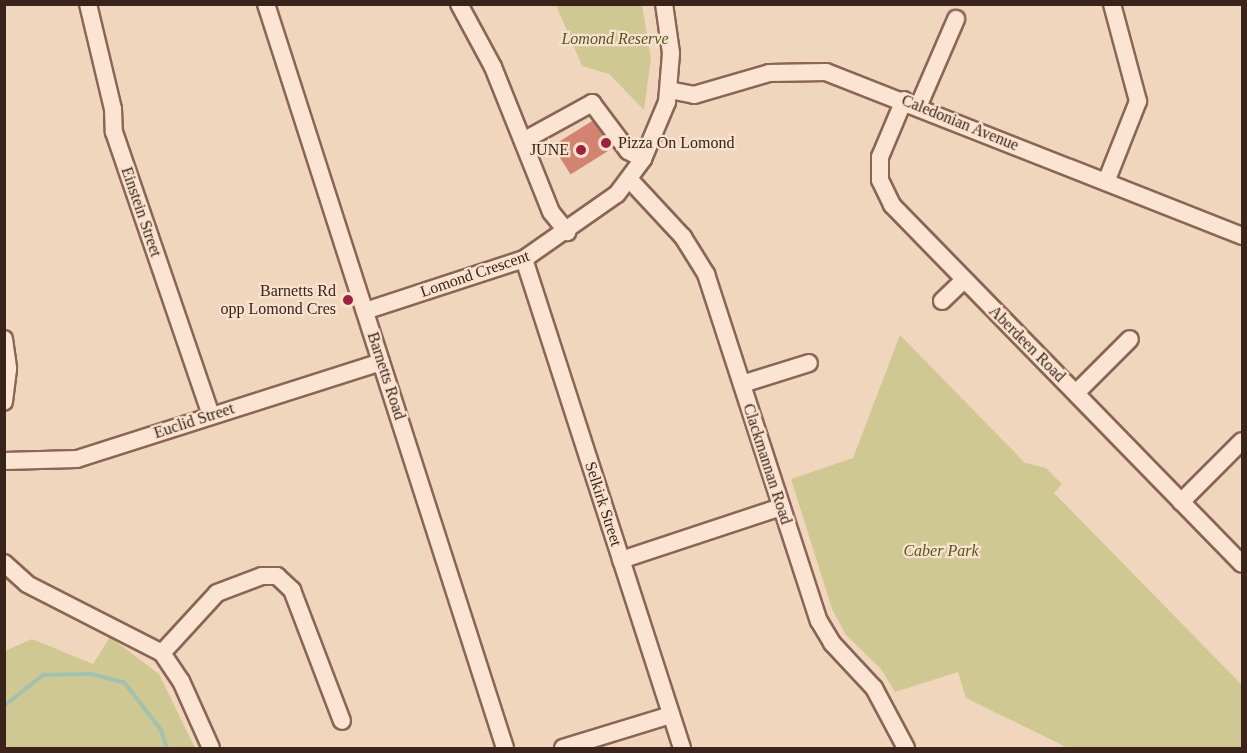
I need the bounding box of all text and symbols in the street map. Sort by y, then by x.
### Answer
park label: Lomond Reserve [561,29,669,49]
street label: Caledonian Avenue [898,91,1022,155]
place label: Pizza On Lomond [618,133,734,153]
marker: Pizza On Lomond [599,136,613,150]
place label: JUNE [530,140,569,160]
marker: JUNE [574,143,588,157]
street label: Einstein Street [117,165,165,259]
street label: Lomond Crescent [418,246,532,302]
place label: Barnetts Rd opp Lomond Cres [220,281,336,319]
marker: Barnetts Rd opp Lomond Cres [341,293,355,307]
street label: Aberdeen Road [985,302,1069,386]
street label: Barnetts Road [363,330,409,422]
street label: Euclid Street [152,399,236,443]
street label: Clackmannan Road [738,401,796,527]
street label: Selkirk Street [580,459,626,549]
park label: Caber Park [903,541,979,561]

